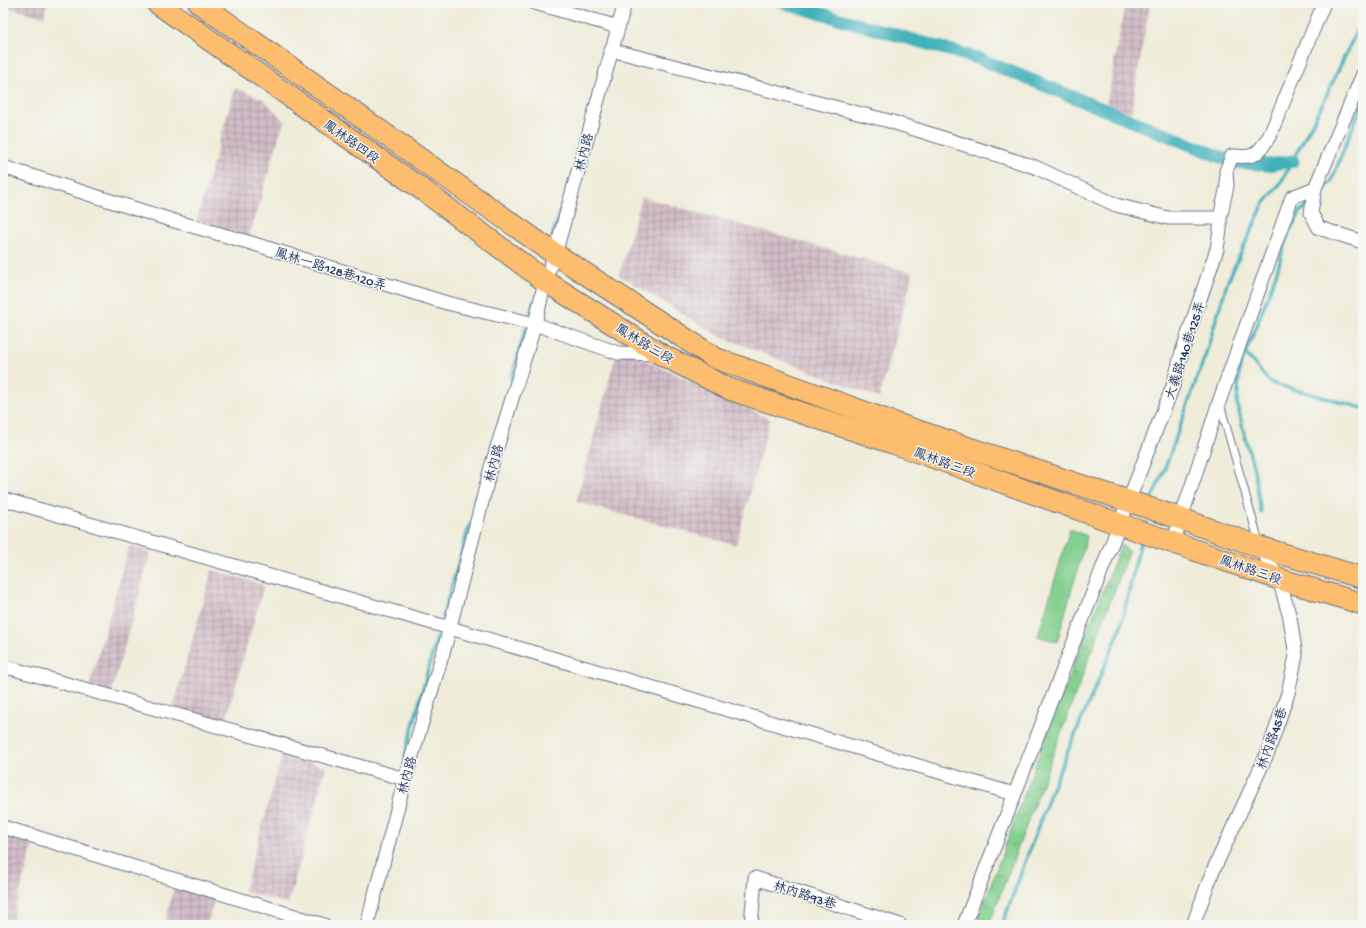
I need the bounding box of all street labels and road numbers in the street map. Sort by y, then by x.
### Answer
street label: 鳳林路四段 [320,117,382,168]
street label: 林內路 [572,132,598,173]
street label: 鳳林一路128巷120弄 [273,245,388,294]
street label: 大義路140巷125弄 [1162,300,1209,402]
street label: 鳳林路三段 [612,321,676,368]
street label: 林內路 [482,443,508,485]
street label: 鳳林路三段 [911,445,978,483]
street label: 鳳林路三段 [1217,553,1284,589]
street label: 林內路45巷 [1254,705,1292,772]
street label: 林內路 [395,755,421,797]
street label: 林內路93巷 [771,878,838,914]

